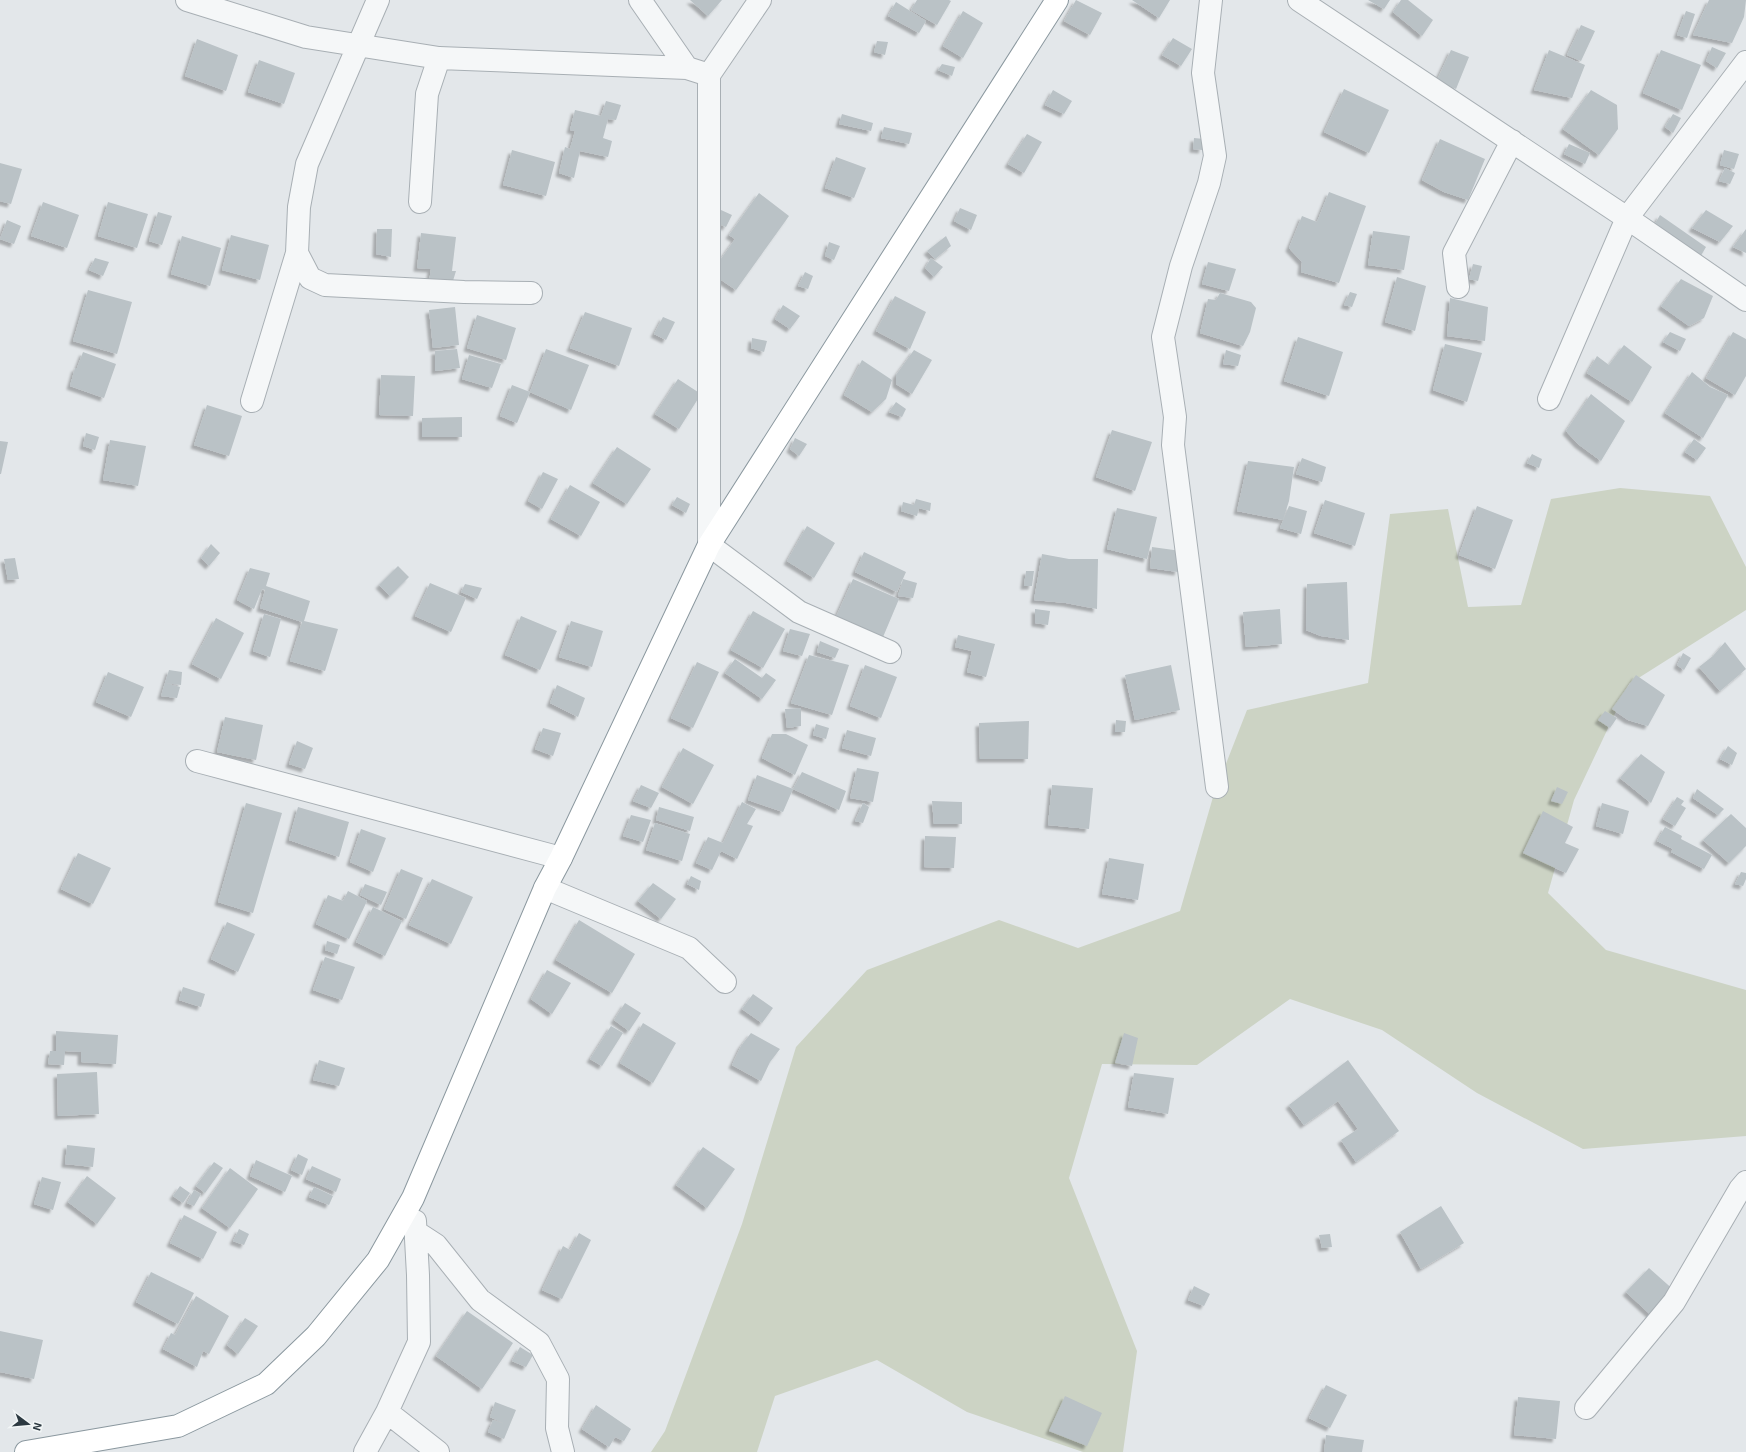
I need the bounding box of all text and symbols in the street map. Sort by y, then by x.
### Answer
north arrow [8,1404,48,1444]
text: N [31,1421,45,1433]

